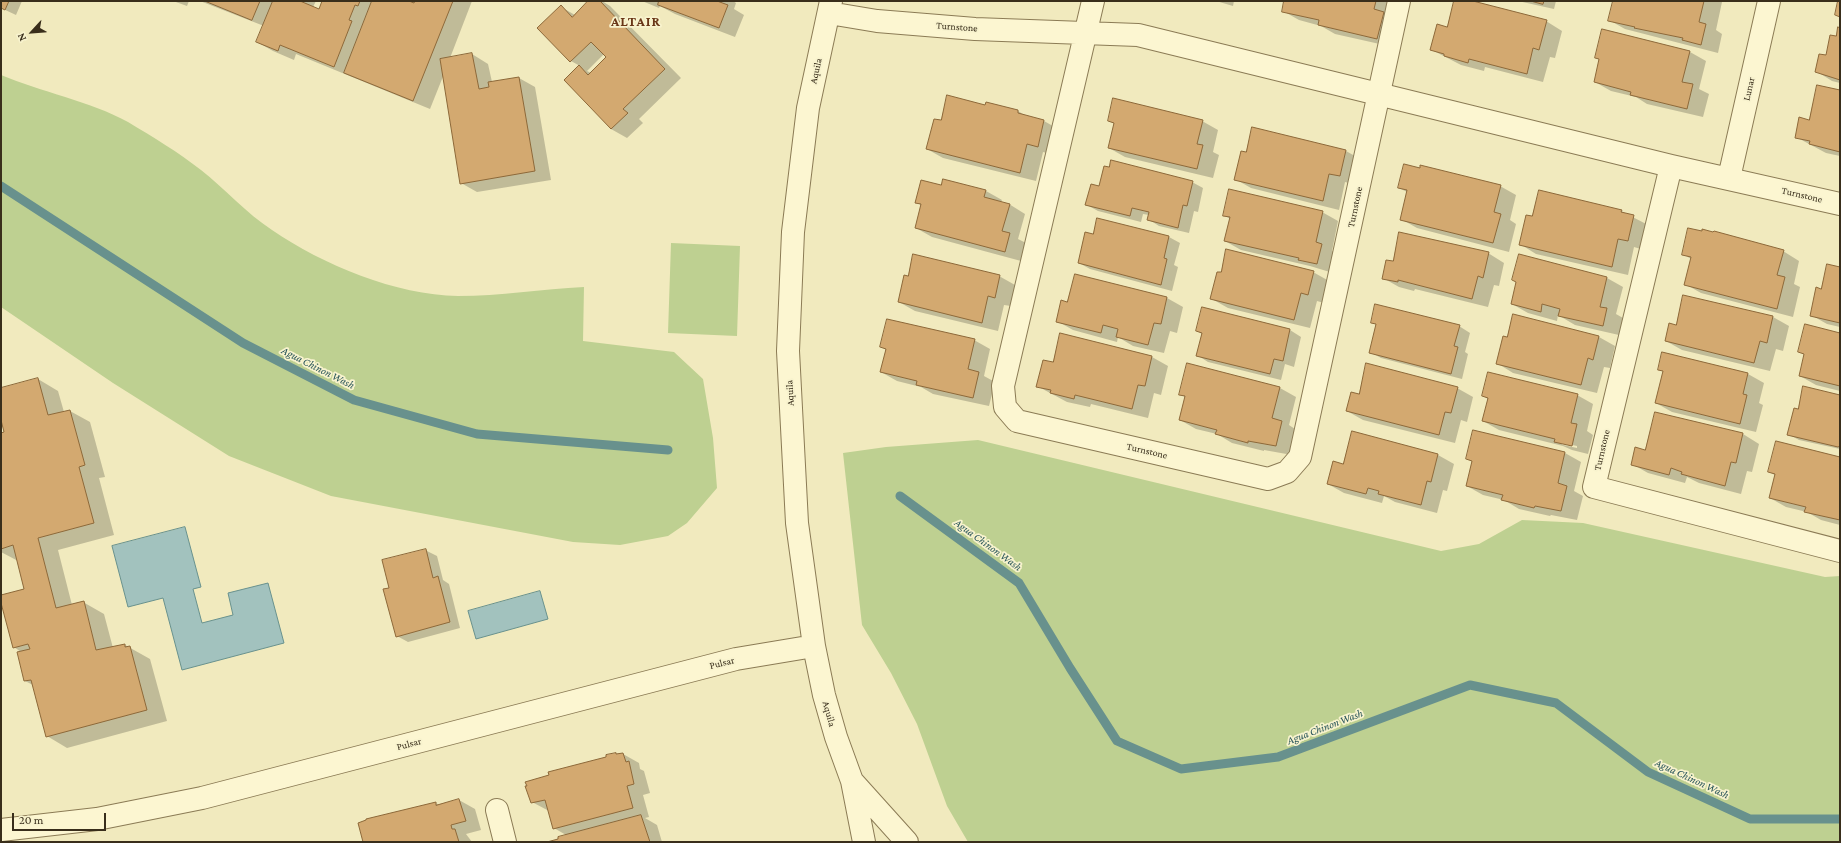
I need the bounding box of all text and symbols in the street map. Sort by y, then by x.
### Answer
north arrow [12,12,52,52]
district label: ALTAIR [611,14,661,30]
street label: Turnstone [936,20,978,34]
text: N [14,31,28,43]
street label: Aquila [807,57,825,85]
street label: Lunar [1740,76,1758,102]
street label: Turnstone [1780,184,1824,206]
street label: Turnstone [1345,185,1365,229]
water label: Agua Chinon Wash [279,344,357,392]
street label: Aquila [783,380,797,406]
street label: Turnstone [1591,428,1613,472]
street label: Turnstone [1125,440,1169,462]
water label: Agua Chinon Wash [952,516,1024,574]
street label: Pulsar [708,654,736,672]
street label: Aquila [820,700,838,728]
water label: Agua Chinon Wash [1285,707,1365,747]
street label: Pulsar [395,735,423,753]
water label: Agua Chinon Wash [1653,756,1731,802]
scale bar [14,805,108,831]
text: 20 m [19,813,43,827]

